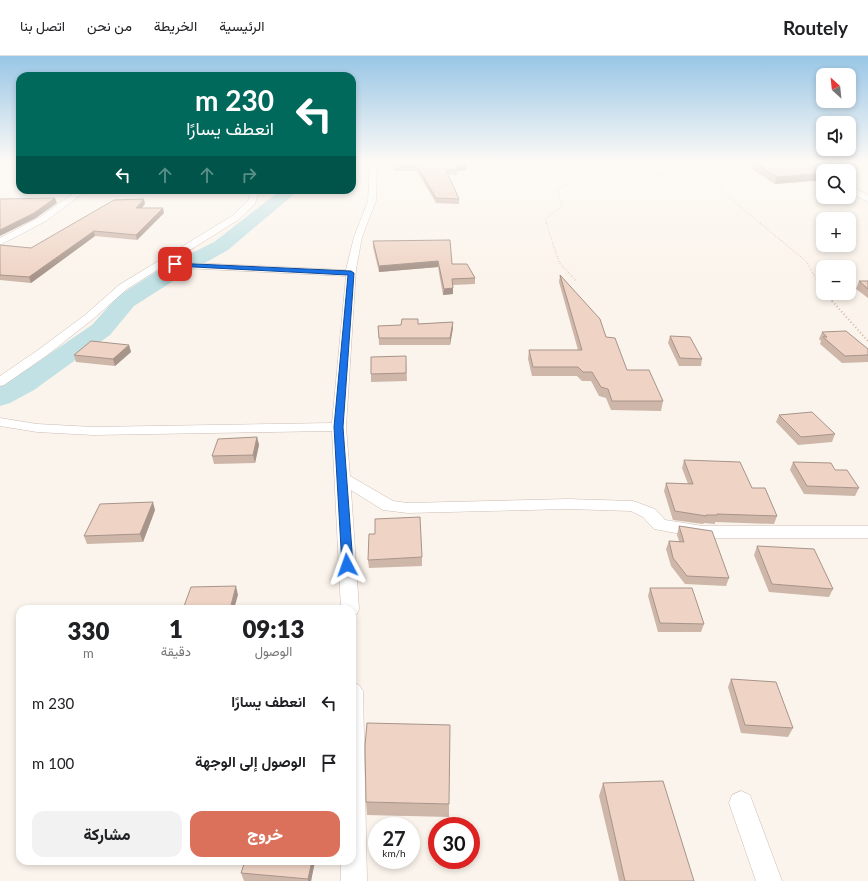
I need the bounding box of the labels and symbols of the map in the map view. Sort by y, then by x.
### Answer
north arrow [816,68,856,108]
pin [158,247,192,281]
position arrow [326,544,368,586]
speed limit sign: 30 [428,817,480,869]

